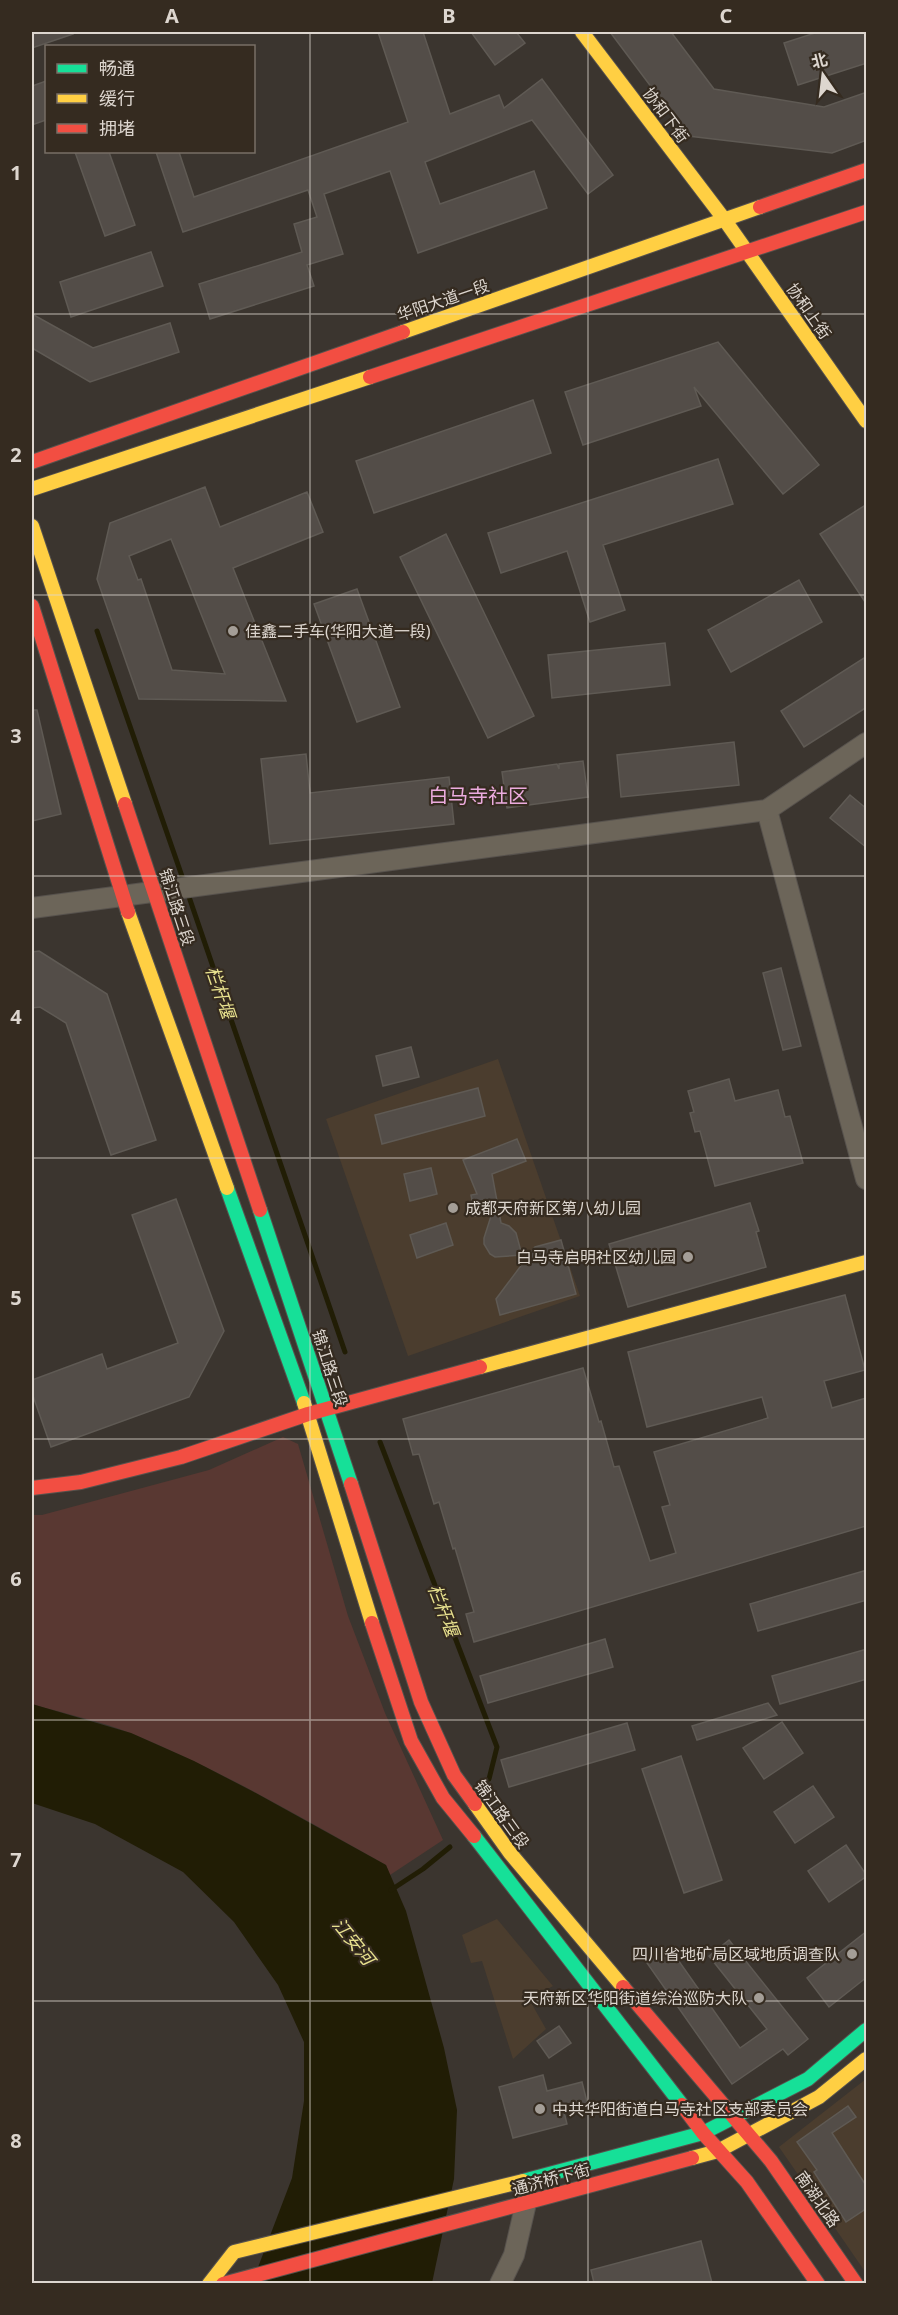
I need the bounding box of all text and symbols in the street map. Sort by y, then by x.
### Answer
text: A [165,2,179,29]
text: B [442,2,456,29]
text: C [720,2,733,29]
legend [45,45,255,153]
north arrow [793,45,853,105]
text: 北 [809,48,830,73]
text: 畅通 [99,56,135,80]
street label: 协和下街 [638,83,694,147]
text: 缓行 [99,86,135,110]
text: 拥堵 [99,116,135,140]
text: 1 [10,159,22,186]
street label: 华阳大道一段 [394,274,492,326]
street label: 协和上街 [782,278,836,344]
text: 2 [10,441,22,468]
place label: 佳鑫二手车(华阳大道一段) [245,620,431,642]
marker: 佳鑫二手车(华阳大道一段) [226,624,240,638]
text: 3 [10,722,22,749]
district label: 白马寺社区 [428,782,528,809]
street label: 锦江路三段 [154,866,200,948]
water label: 栏杆堰 [201,963,242,1024]
text: 4 [10,1003,22,1030]
place label: 成都天府新区第八幼儿园 [465,1197,641,1219]
marker: 成都天府新区第八幼儿园 [446,1201,460,1215]
place label: 白马寺启明社区幼儿园 [516,1246,676,1268]
marker: 白马寺启明社区幼儿园 [681,1250,695,1264]
text: 5 [10,1284,22,1311]
street label: 锦江路三段 [307,1327,353,1409]
text: 6 [10,1565,22,1592]
water label: 栏杆堰 [423,1580,466,1642]
street label: 锦江路三段 [470,1775,534,1853]
text: 7 [10,1846,22,1873]
water label: 江安河 [328,1912,382,1972]
place label: 四川省地矿局区域地质调查队 [632,1943,840,1965]
marker: 四川省地矿局区域地质调查队 [845,1947,859,1961]
place label: 天府新区华阳街道综治巡防大队 [523,1987,747,2009]
marker: 天府新区华阳街道综治巡防大队 [752,1991,766,2005]
place label: 中共华阳街道白马寺社区支部委员会 [552,2098,808,2120]
marker: 中共华阳街道白马寺社区支部委员会 [533,2102,547,2116]
text: 8 [10,2127,22,2154]
street label: 通济桥下街 [510,2158,592,2200]
street label: 南湖北路 [791,2166,845,2232]

